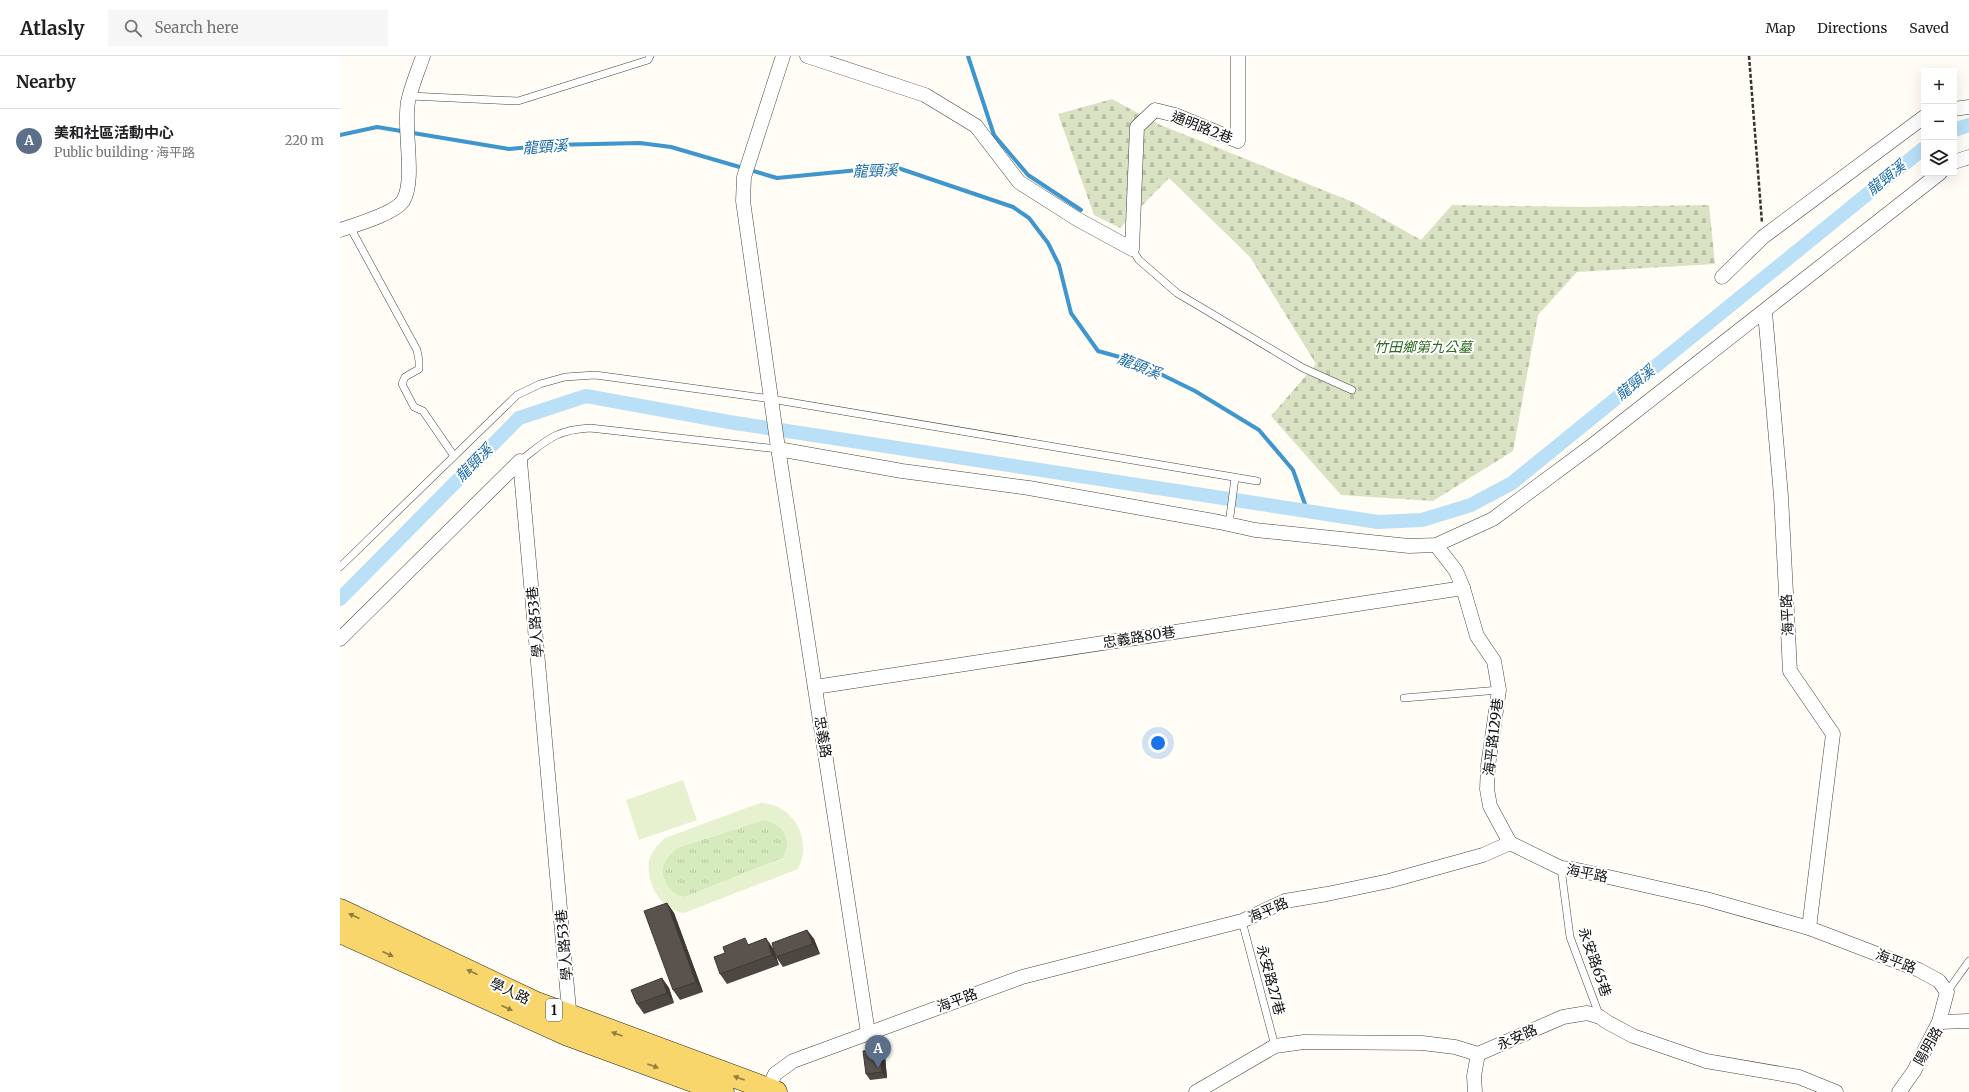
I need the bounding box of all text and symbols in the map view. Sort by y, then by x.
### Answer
search box [108,10,388,46]
text: Atlasly [20,16,84,40]
icon: search [122,17,144,39]
text: Search here [154,18,239,37]
text: Map [1765,19,1795,37]
text: Directions [1817,19,1887,37]
text: Saved [1909,19,1949,37]
map controls [1921,68,1957,176]
button: + [1921,68,1957,104]
text: Nearby [16,71,76,93]
button: − [1921,104,1957,140]
street label: 通明路2巷 [1169,107,1235,147]
text: 美和社區活動中心 [54,123,174,142]
text: A [24,132,34,149]
text: 220 m [285,132,324,149]
water label: 龍頸溪 [522,135,570,158]
button: layers [1921,140,1957,176]
text: Public building · 海平路 [54,144,195,161]
water label: 龍頸溪 [1862,155,1911,199]
water label: 龍頸溪 [852,160,900,181]
park label: 竹田鄉第九公墓 [1374,338,1474,356]
water label: 龍頸溪 [1115,348,1165,384]
water label: 龍頸溪 [1611,360,1660,404]
water label: 龍頸溪 [451,439,498,485]
street label: 學人路53巷 [523,586,547,658]
street label: 海平路 [1777,594,1797,636]
street label: 忠義路80巷 [1101,622,1177,652]
street label: 海平路129巷 [1479,697,1507,777]
street label: 忠義路 [811,715,835,759]
your location [1148,733,1168,753]
street label: 海平路 [1565,860,1609,886]
street label: 海平路 [1245,894,1291,926]
street label: 學人路53巷 [552,909,576,981]
one-way arrow [348,913,360,919]
street label: 永安路65巷 [1575,925,1615,999]
street label: 永安路27巷 [1253,943,1289,1017]
street label: 海平路 [1873,945,1919,977]
one-way arrow [383,951,394,957]
one-way arrow [466,969,477,975]
street label: 學人路 [487,974,533,1008]
street label: 海平路 [934,984,980,1016]
road number: 1 [546,999,562,1021]
one-way arrow [501,1005,512,1011]
street label: 永安路 [1494,1020,1540,1054]
street label: 陽明路 [1910,1023,1946,1069]
one-way arrow [611,1030,623,1036]
pin: A [865,1035,891,1068]
one-way arrow [648,1064,660,1070]
one-way arrow [733,1075,745,1081]

